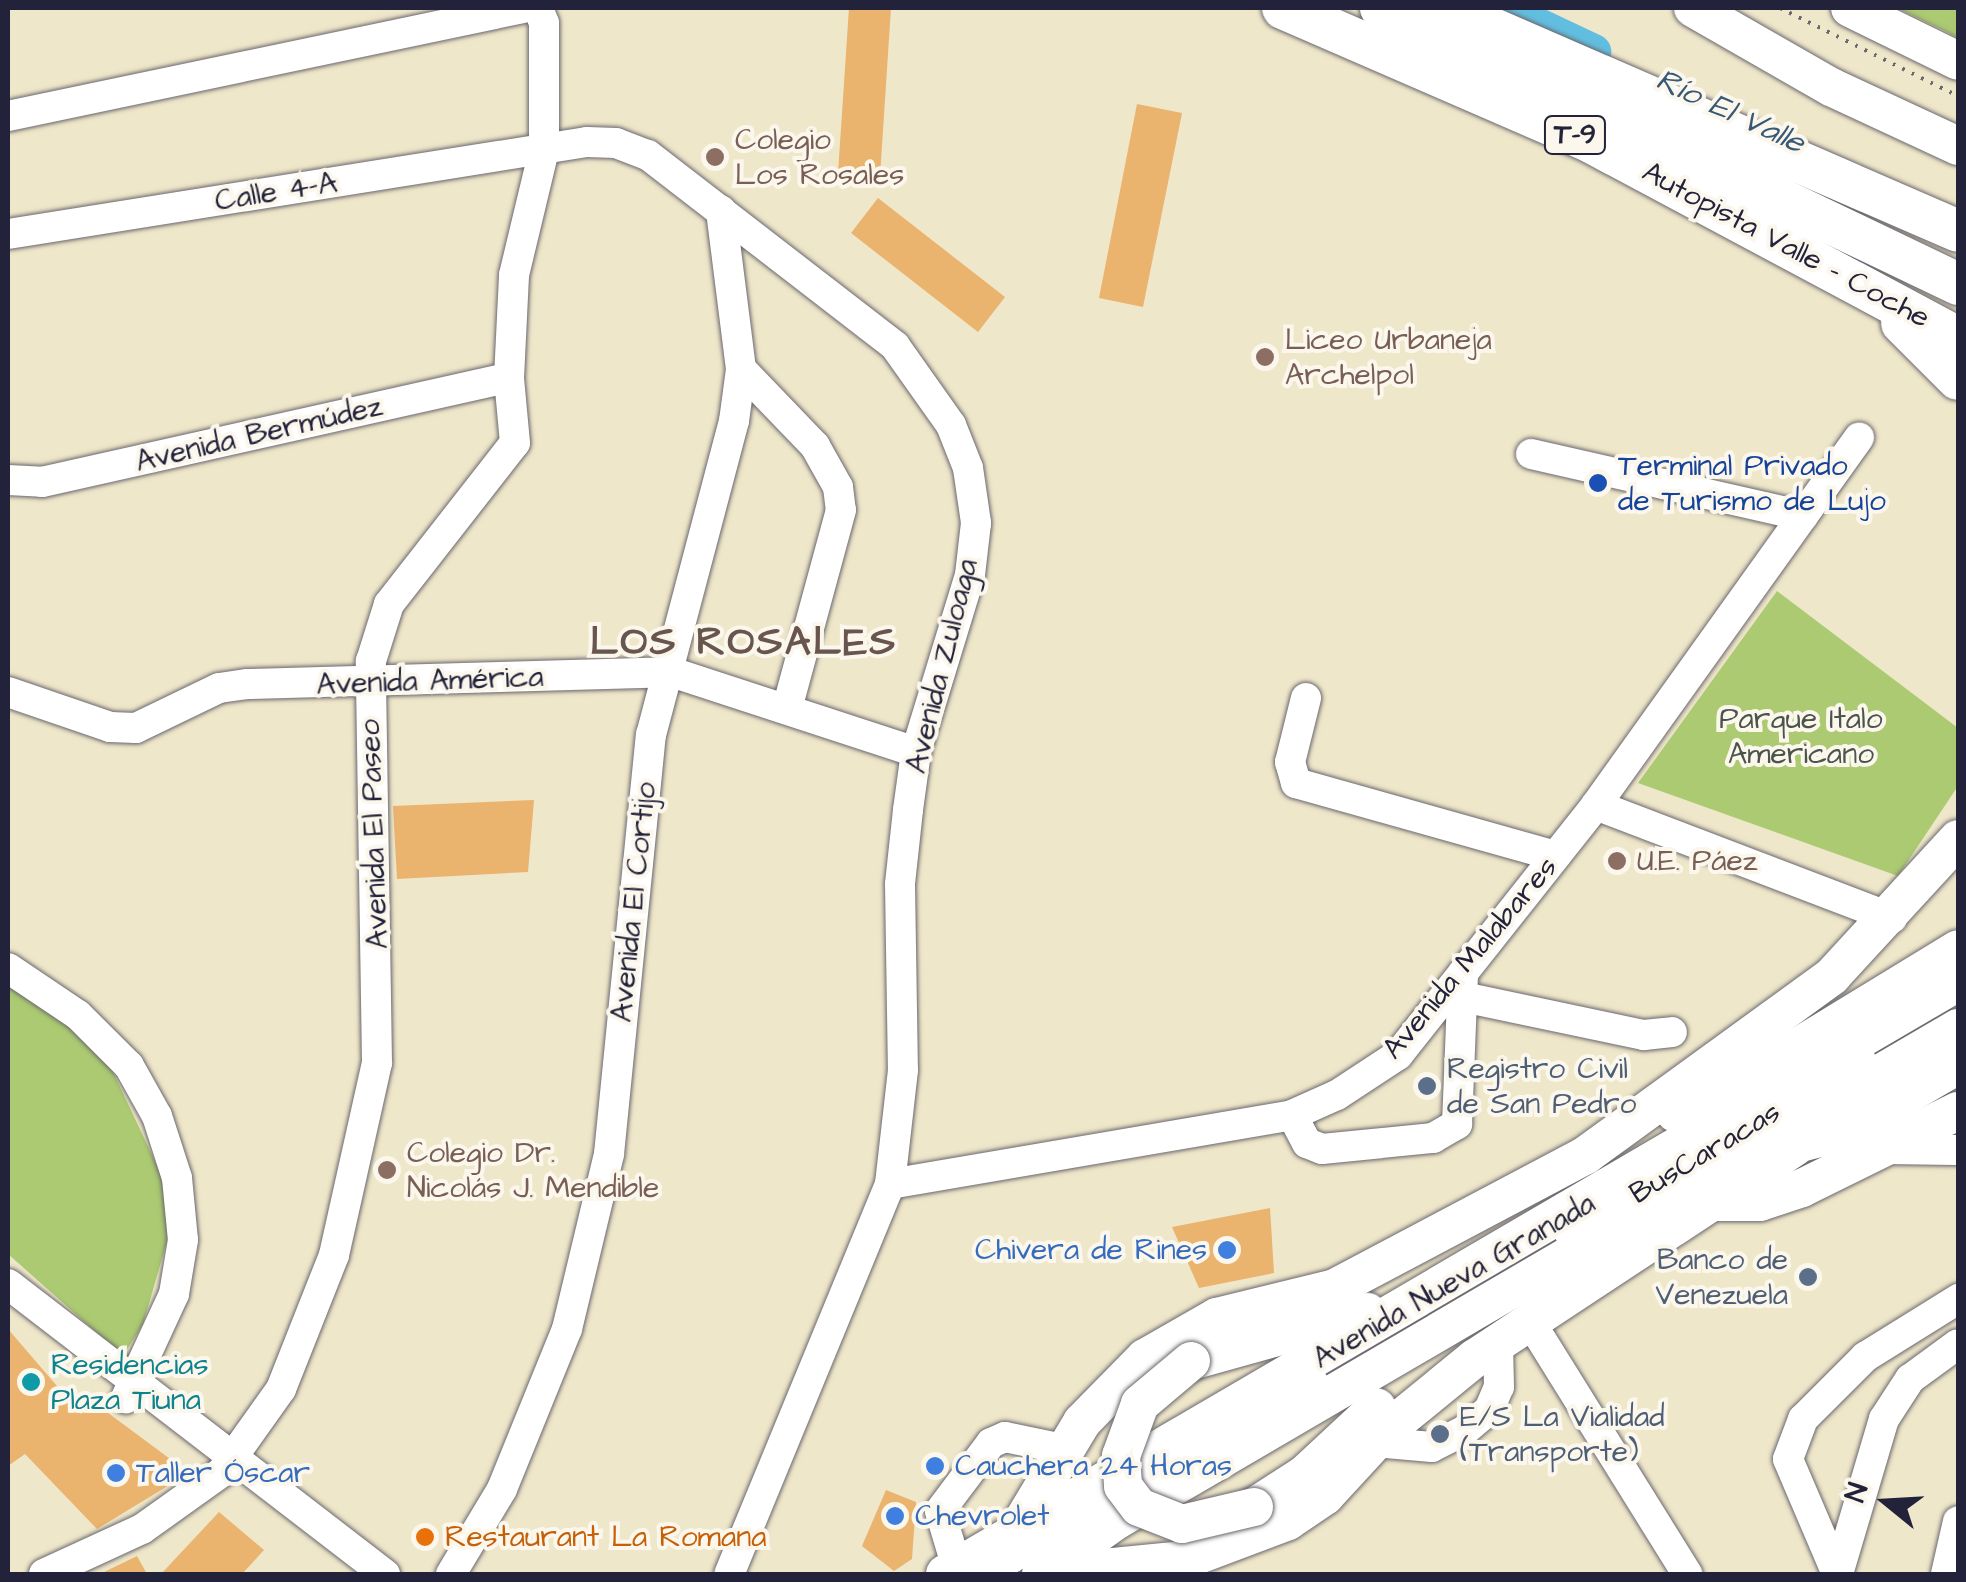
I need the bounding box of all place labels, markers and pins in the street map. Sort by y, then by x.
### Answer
place label: Colegio Los Rosales [735,122,904,192]
marker: Colegio Los Rosales [704,146,726,168]
place label: Liceo Urbaneja Archelpol [1285,322,1492,392]
marker: Liceo Urbaneja Archelpol [1254,346,1276,368]
place label: Terminal Privado de Turismo de Lujo [1618,448,1886,518]
marker: Terminal Privado de Turismo de Lujo [1587,472,1609,494]
place label: U.E. Páez [1637,843,1758,879]
marker: U.E. Páez [1606,850,1628,872]
place label: Registro Civil de San Pedro [1447,1051,1636,1122]
marker: Registro Civil de San Pedro [1416,1075,1438,1097]
place label: Colegio Dr. Nicolás J. Mendible [407,1135,659,1206]
marker: Colegio Dr. Nicolás J. Mendible [376,1159,398,1181]
place label: Chivera de Rines [975,1232,1207,1268]
marker: Chivera de Rines [1216,1239,1238,1261]
place label: Banco de Venezuela [1655,1242,1788,1312]
marker: Banco de Venezuela [1797,1266,1819,1288]
place label: Residencias Plaza Tiuna [51,1347,209,1418]
marker: Residencias Plaza Tiuna [20,1371,42,1393]
place label: E/S La Vialidad (Transporte) [1460,1399,1665,1470]
marker: E/S La Vialidad (Transporte) [1429,1423,1451,1445]
place label: Cauchera 24 Horas [955,1448,1232,1484]
place label: Taller Óscar [136,1455,310,1491]
marker: Cauchera 24 Horas [924,1455,946,1477]
marker: Taller Óscar [105,1462,127,1484]
place label: Chevrolet [915,1498,1049,1534]
marker: Chevrolet [884,1505,906,1527]
place label: Restaurant La Romana [445,1519,766,1555]
marker: Restaurant La Romana [414,1526,436,1548]

